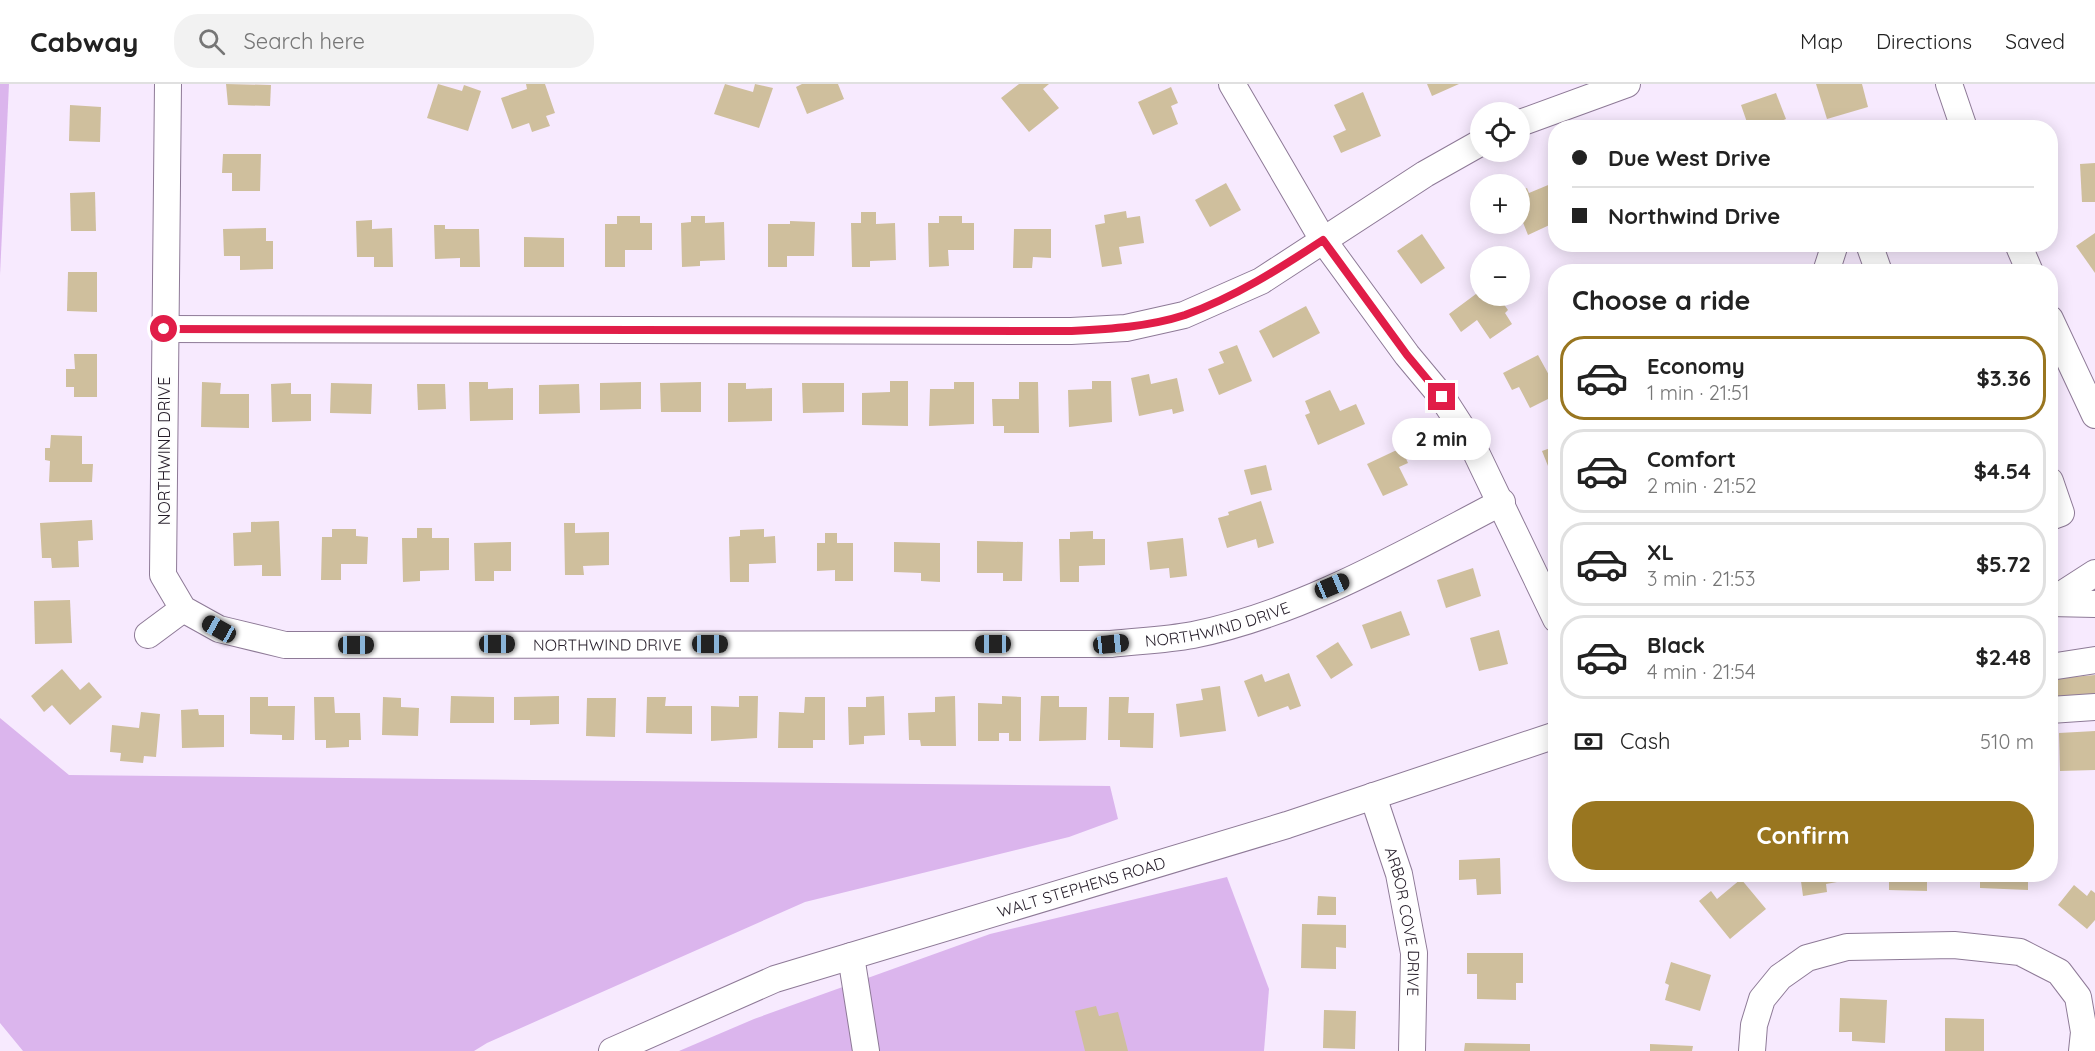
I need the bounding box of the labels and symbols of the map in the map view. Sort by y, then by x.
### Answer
route start [150,315,177,342]
street label: NORTHWIND DRIVE [154,377,174,525]
route end [1428,383,1455,410]
callout: 2 min [1392,418,1492,460]
car [1312,571,1352,601]
street label: NORTHWIND DRIVE [1144,597,1292,651]
car [199,612,239,646]
car [1092,633,1130,655]
car [479,635,515,653]
street label: NORTHWIND DRIVE [533,635,682,655]
car [692,635,728,653]
car [975,635,1011,653]
car [338,636,374,654]
street label: ARBOR COVE DRIVE [1381,844,1424,996]
street label: WALT STEPHENS ROAD [995,852,1168,922]

